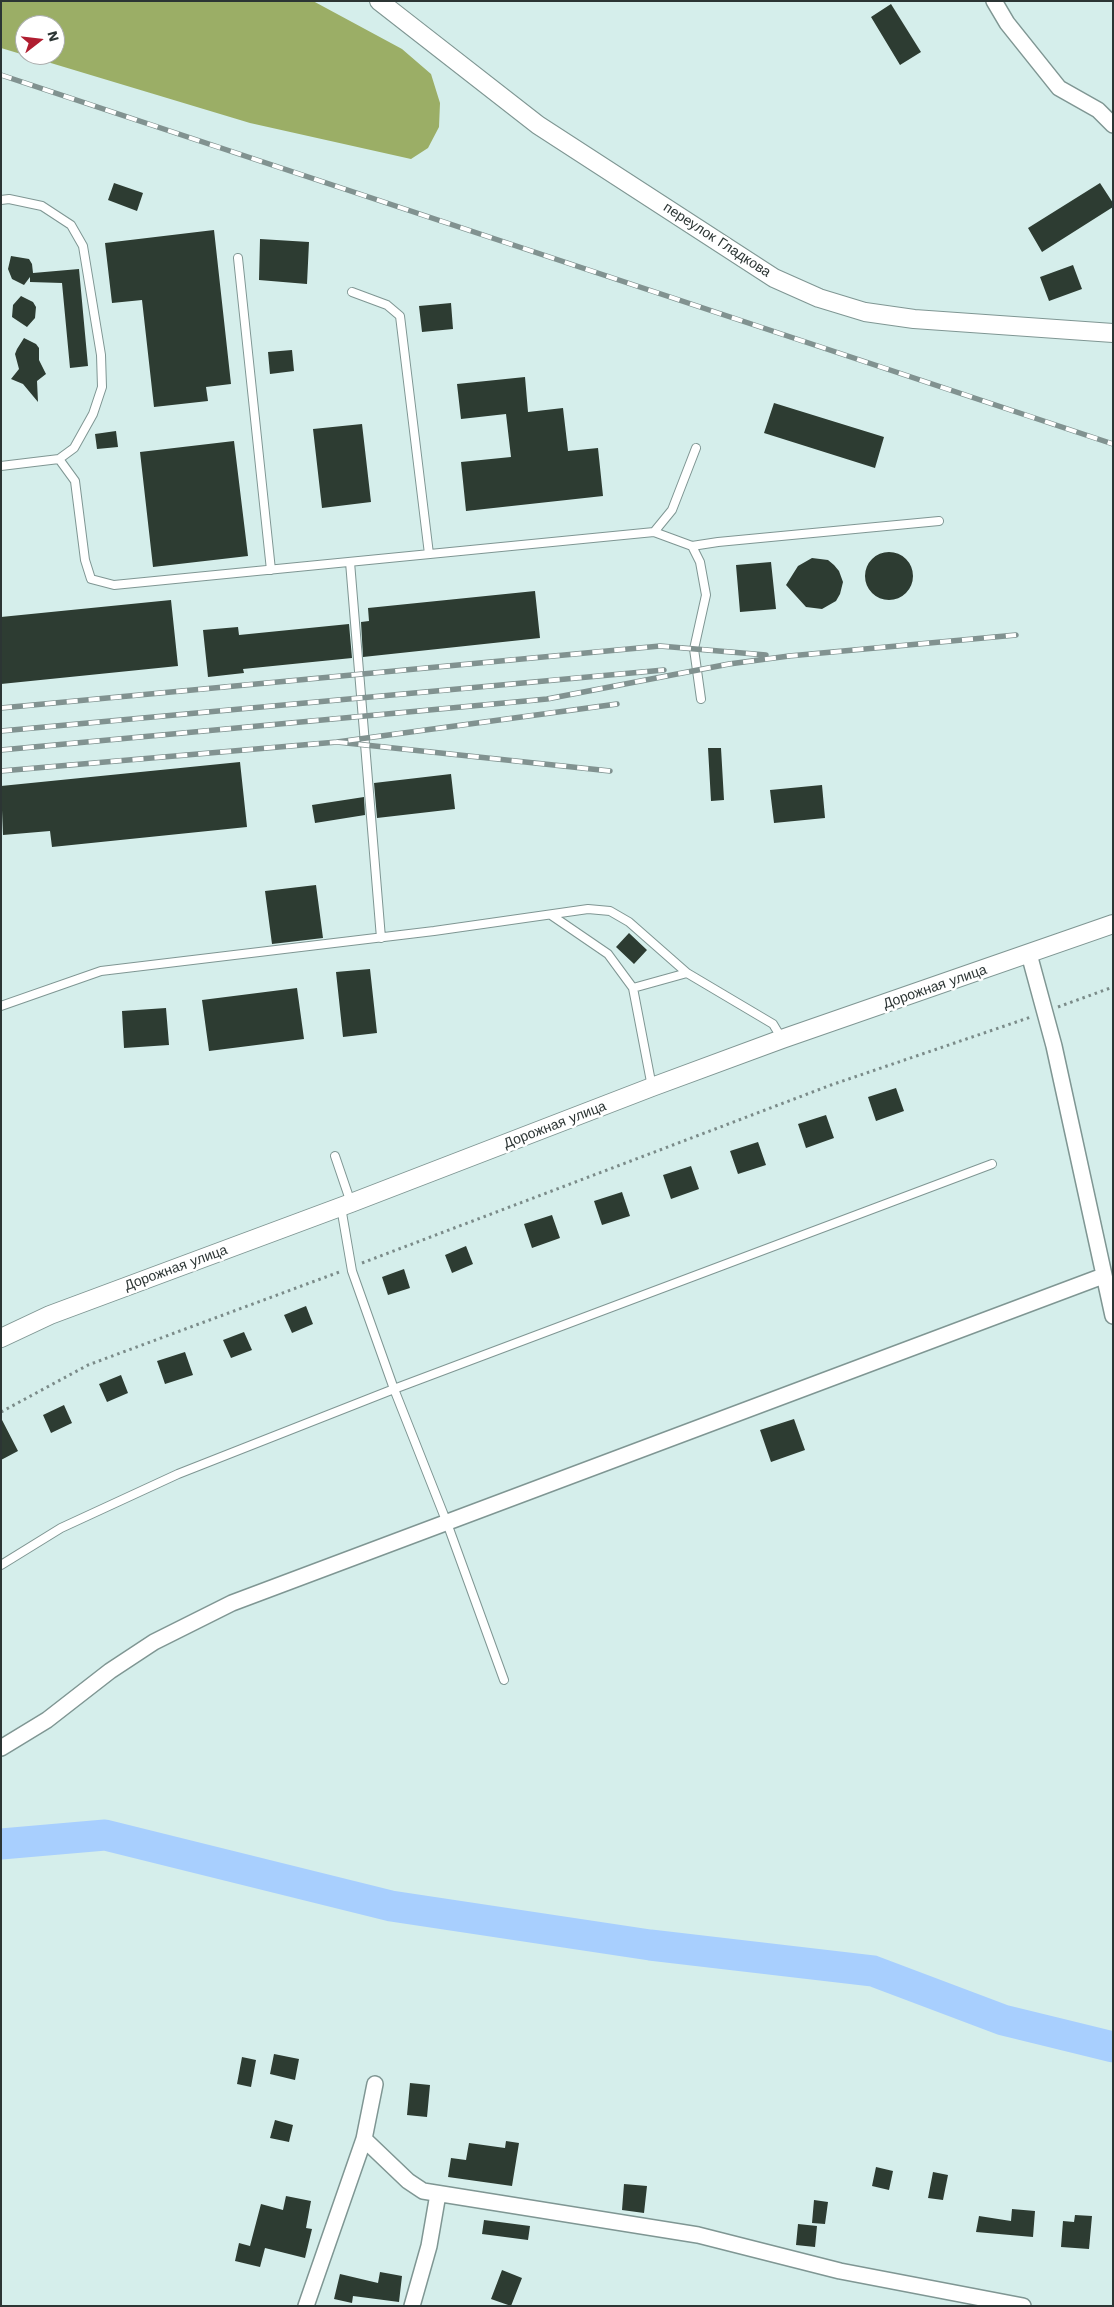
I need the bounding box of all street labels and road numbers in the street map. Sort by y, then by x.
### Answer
street label: переулок Гладкова [660,199,774,281]
street label: Дорожная улица [881,961,989,1013]
street label: Дорожная улица [501,1098,609,1152]
street label: Дорожная улица [122,1242,230,1294]

